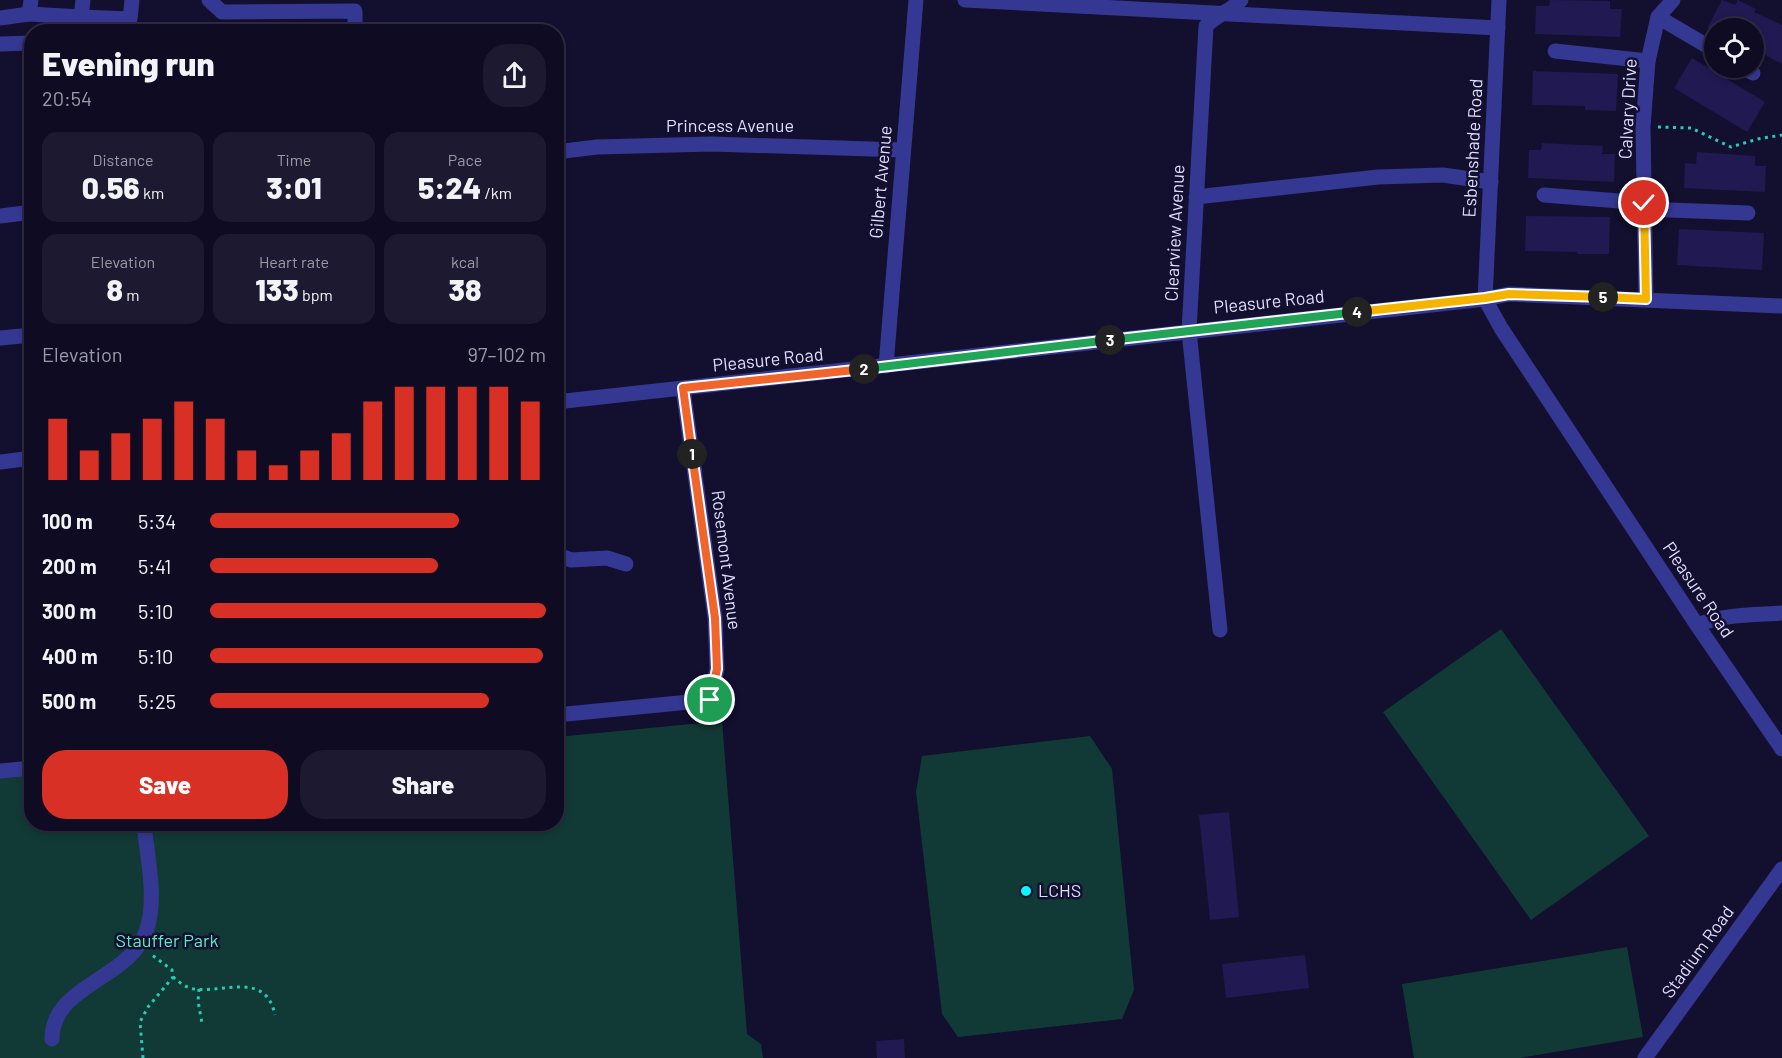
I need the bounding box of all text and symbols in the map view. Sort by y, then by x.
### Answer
map controls [1704,18,1764,78]
button: locate [1704,18,1764,78]
text: Evening run [42,43,215,83]
button: share [483,44,546,107]
street label: Calvary Drive [1613,58,1641,160]
street label: Esbenshade Road [1457,78,1487,218]
text: 20:54 [42,86,92,110]
street label: Princess Avenue [666,114,794,136]
street label: Gilbert Avenue [864,125,896,239]
text: Distance [93,150,153,169]
text: Time [277,150,311,169]
text: Pace [448,150,482,169]
street label: Clearview Avenue [1159,164,1189,302]
text: 0.56 [82,169,140,205]
text: 3:01 [266,169,322,205]
text: 5:24 [418,169,481,205]
pin [1618,177,1669,228]
text: km [140,183,164,202]
text: /km [481,183,512,202]
icon: check [1627,186,1660,219]
text: Elevation [91,252,155,271]
text: Heart rate [259,252,329,271]
text: kcal [451,252,479,271]
text: 8 [107,271,123,307]
text: 133 [255,271,299,307]
text: 38 [449,271,481,307]
pin: 5 [1588,282,1618,312]
street label: Pleasure Road [1212,284,1325,318]
text: m [123,285,139,304]
text: bpm [299,285,333,304]
text: 5 [1599,287,1607,306]
pin: 4 [1342,297,1372,327]
text: 4 [1352,302,1362,321]
pin: 3 [1095,325,1125,355]
text: 3 [1106,330,1114,349]
text: Elevation [42,342,123,366]
text: 97–102 m [468,342,546,366]
street label: Pleasure Road [711,342,824,376]
pin: 2 [849,354,879,384]
text: 2 [860,359,868,378]
pin: 1 [677,439,707,469]
text: 1 [689,444,695,463]
street label: Rosemont Avenue [708,489,746,631]
text: 100 m [42,509,93,533]
text: 5:34 [138,509,176,533]
street label: Pleasure Road [1659,537,1739,642]
text: 200 m [42,554,97,578]
text: 5:41 [138,554,171,578]
text: 300 m [42,599,96,623]
text: 5:10 [138,599,173,623]
text: 400 m [42,644,98,668]
text: 5:10 [138,644,173,668]
pin [684,674,735,725]
icon: arrive [693,683,726,716]
text: 500 m [42,689,96,713]
text: 5:25 [138,689,176,713]
button: Save [42,750,288,819]
button: Share [300,750,546,819]
place label: LCHS [1038,879,1081,901]
marker: LCHS [1019,884,1033,898]
street label: Stadium Road [1656,901,1738,1002]
park label: Stauffer Park [116,929,219,951]

